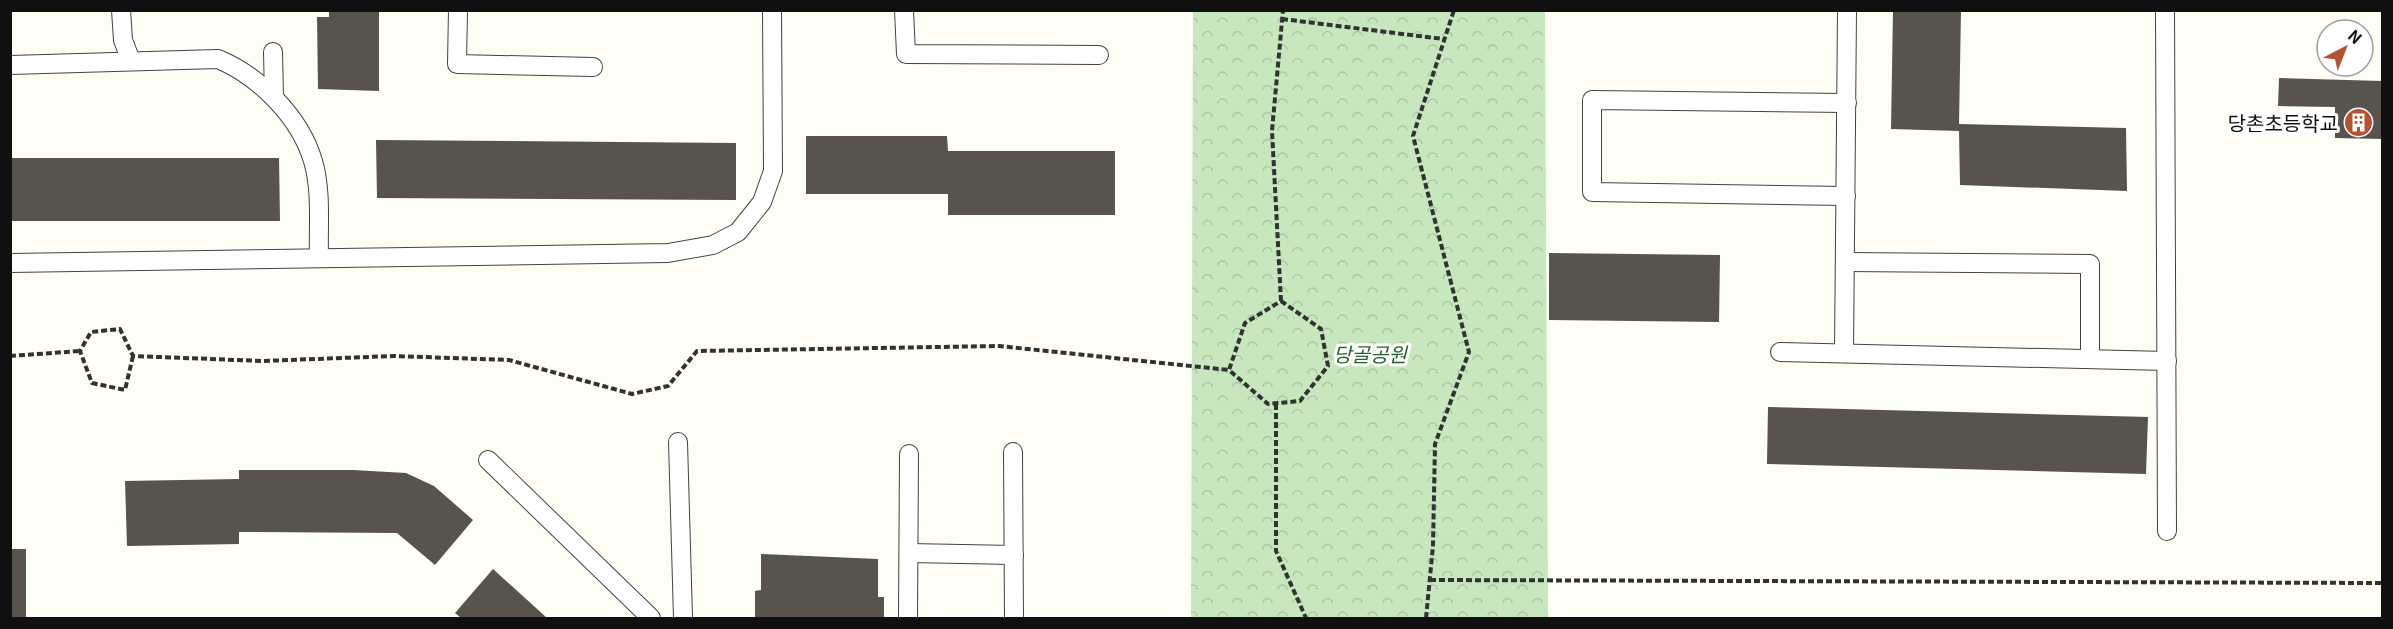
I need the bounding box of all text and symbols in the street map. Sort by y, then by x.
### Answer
north arrow [2315,18,2375,78]
text: N [2343,23,2368,49]
building icon: 당촌초등학교 [2343,106,2375,138]
place label: 당촌초등학교 [2228,108,2338,137]
park label: 당골공원 [1333,339,1408,368]

